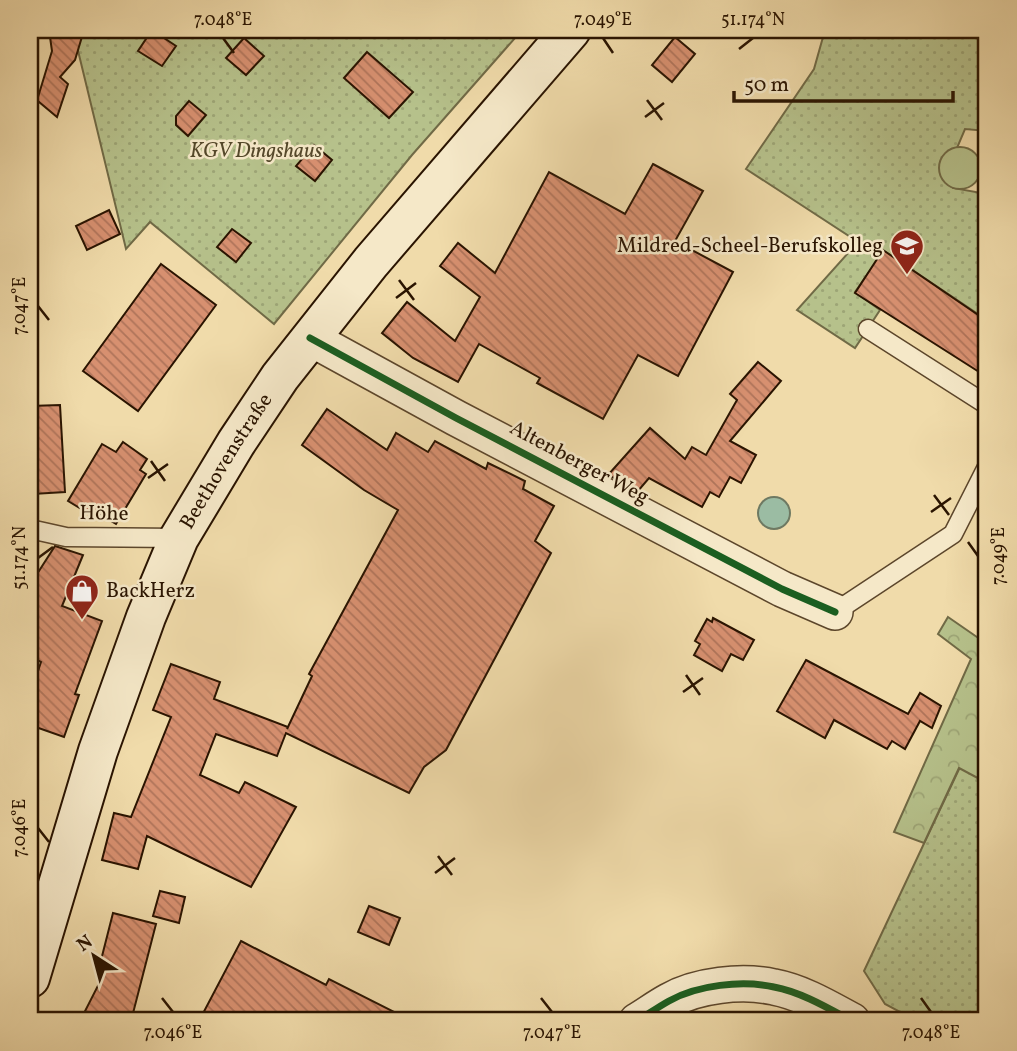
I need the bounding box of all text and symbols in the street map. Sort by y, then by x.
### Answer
text: 7.048°E [194,8,252,33]
text: 7.049°E [574,8,632,33]
text: 51.174°N [721,8,785,33]
scale bar [734,60,952,104]
text: 50 m [744,71,789,100]
park label: KGV Dingshaus [190,137,323,166]
school or university icon: Mildred-Scheel-Berufskolleg [888,227,926,276]
place label: Mildred-Scheel-Berufskolleg [617,232,883,261]
text: 7.047°E [8,277,33,335]
street label: Beethovenstraße [173,387,280,535]
street label: Altenberger Weg [504,414,654,512]
street label: Höhe [79,499,129,529]
text: 51.174°N [8,526,33,590]
text: 7.049°E [987,527,1012,585]
shop icon: BackHerz [63,572,101,621]
place label: BackHerz [106,577,195,606]
text: 7.046°E [8,798,33,857]
north arrow [60,922,130,992]
text: N [72,929,99,958]
text: 7.046°E [144,1021,203,1046]
text: 7.047°E [523,1021,581,1046]
text: 7.048°E [902,1021,960,1046]

